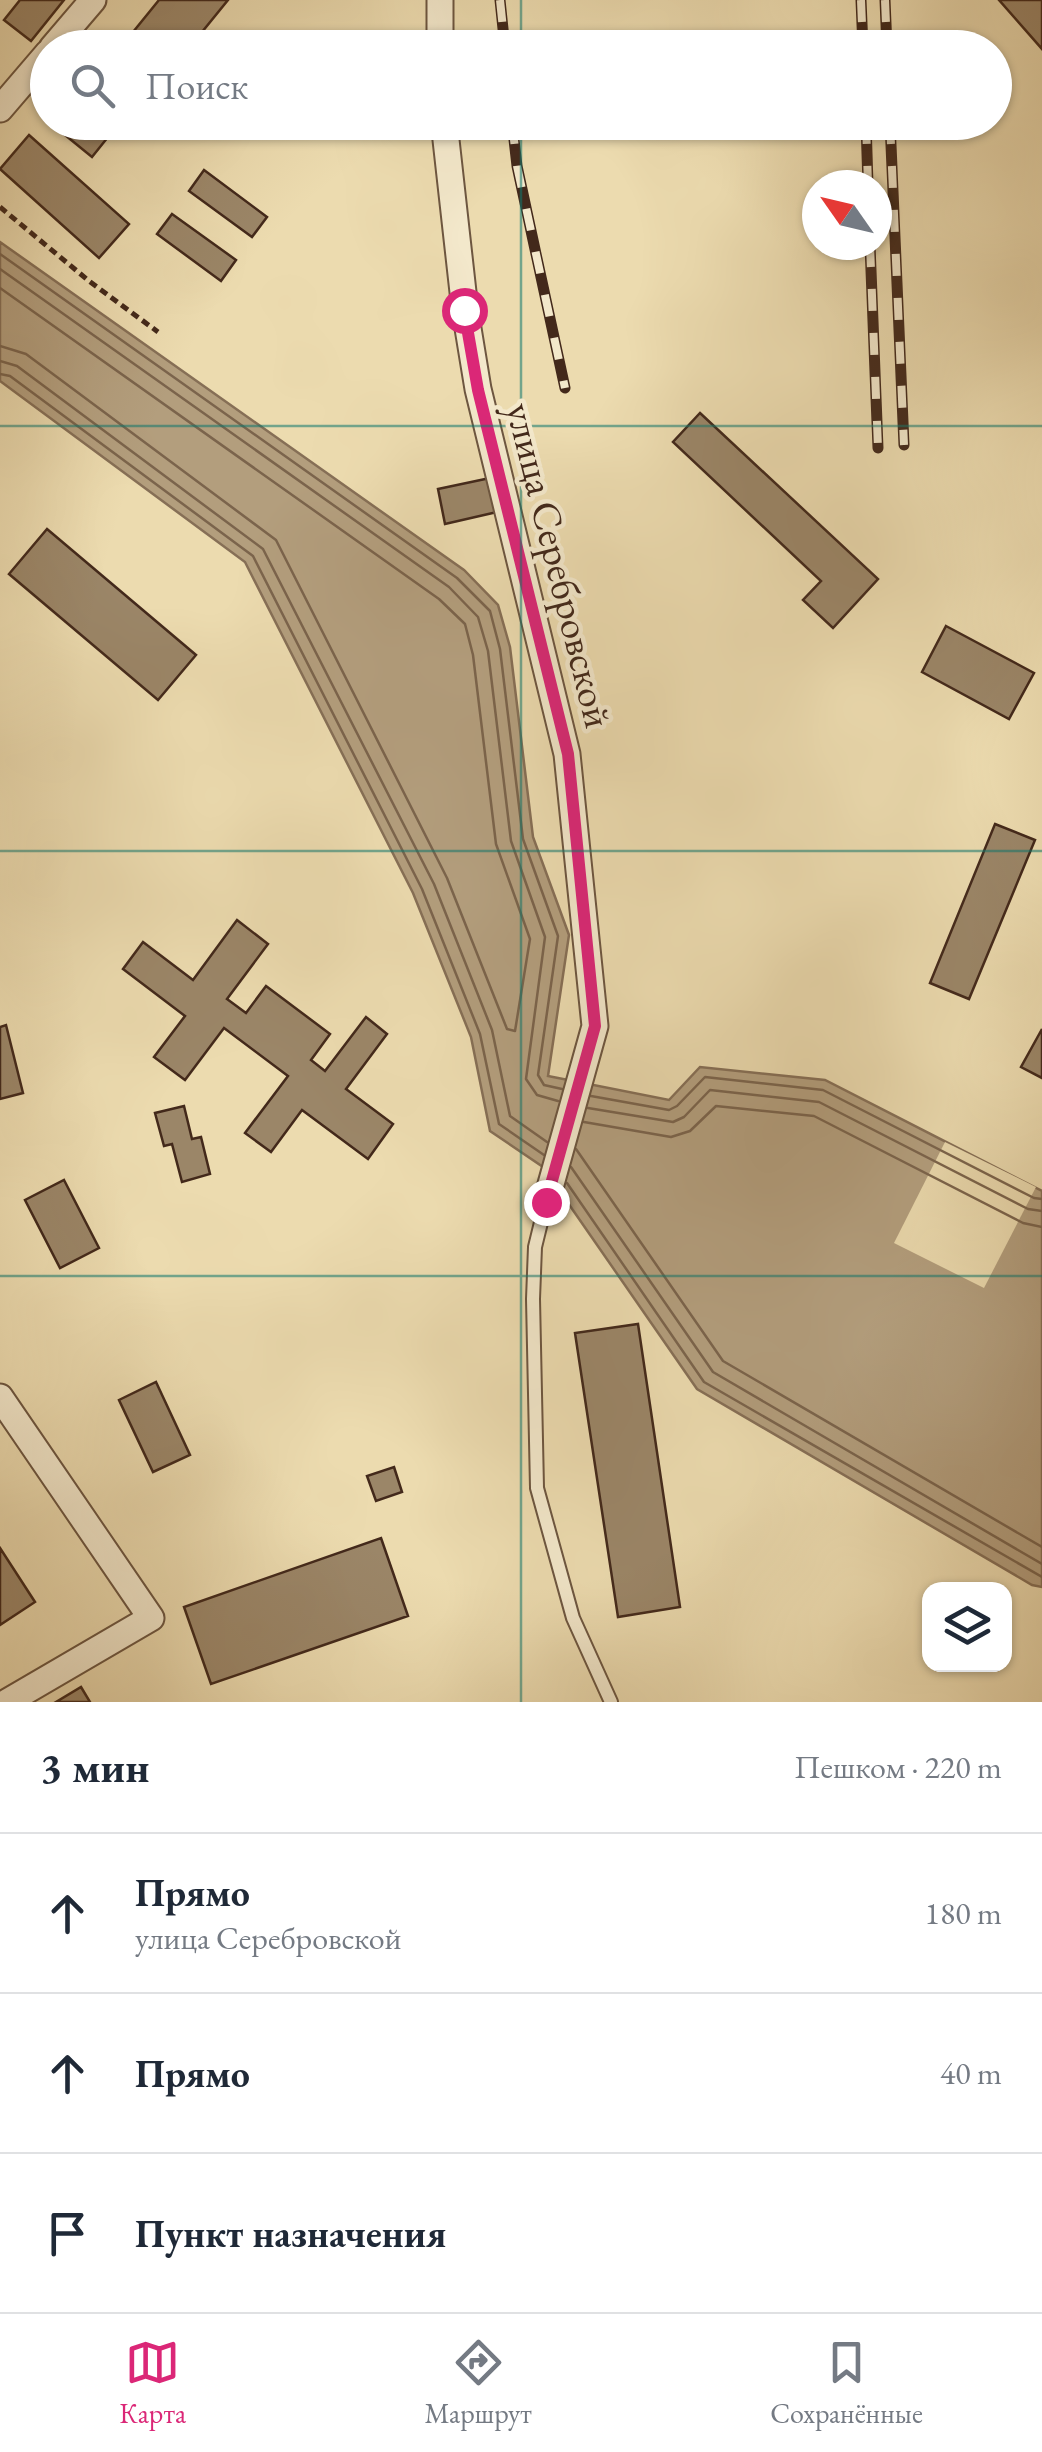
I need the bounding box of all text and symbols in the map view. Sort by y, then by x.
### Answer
search box [30,30,1012,140]
icon: search [65,58,120,113]
text: Поиск [145,61,248,110]
north arrow [802,170,892,260]
route start [442,288,488,334]
street label: улица Серебровской [494,397,626,733]
route end [524,1180,570,1226]
map controls [922,1582,1012,1672]
button: layers [922,1582,1012,1672]
text: 3 мин [40,1740,149,1795]
text: Пешком · 220 m [794,1746,1002,1788]
text: Прямо [135,1868,250,1917]
icon: ahead [40,1886,95,1941]
text: 180 m [925,1892,1002,1934]
text: улица Серебровской [135,1917,402,1959]
icon: ahead [40,2046,95,2101]
text: Прямо [135,2049,250,2098]
text: 40 m [940,2052,1002,2094]
icon: arrive [40,2206,95,2261]
text: Пункт назначения [135,2209,446,2258]
tab: Карта [119,2335,186,2431]
tab: Маршрут [424,2335,532,2431]
tab: Сохранённые [770,2335,923,2431]

